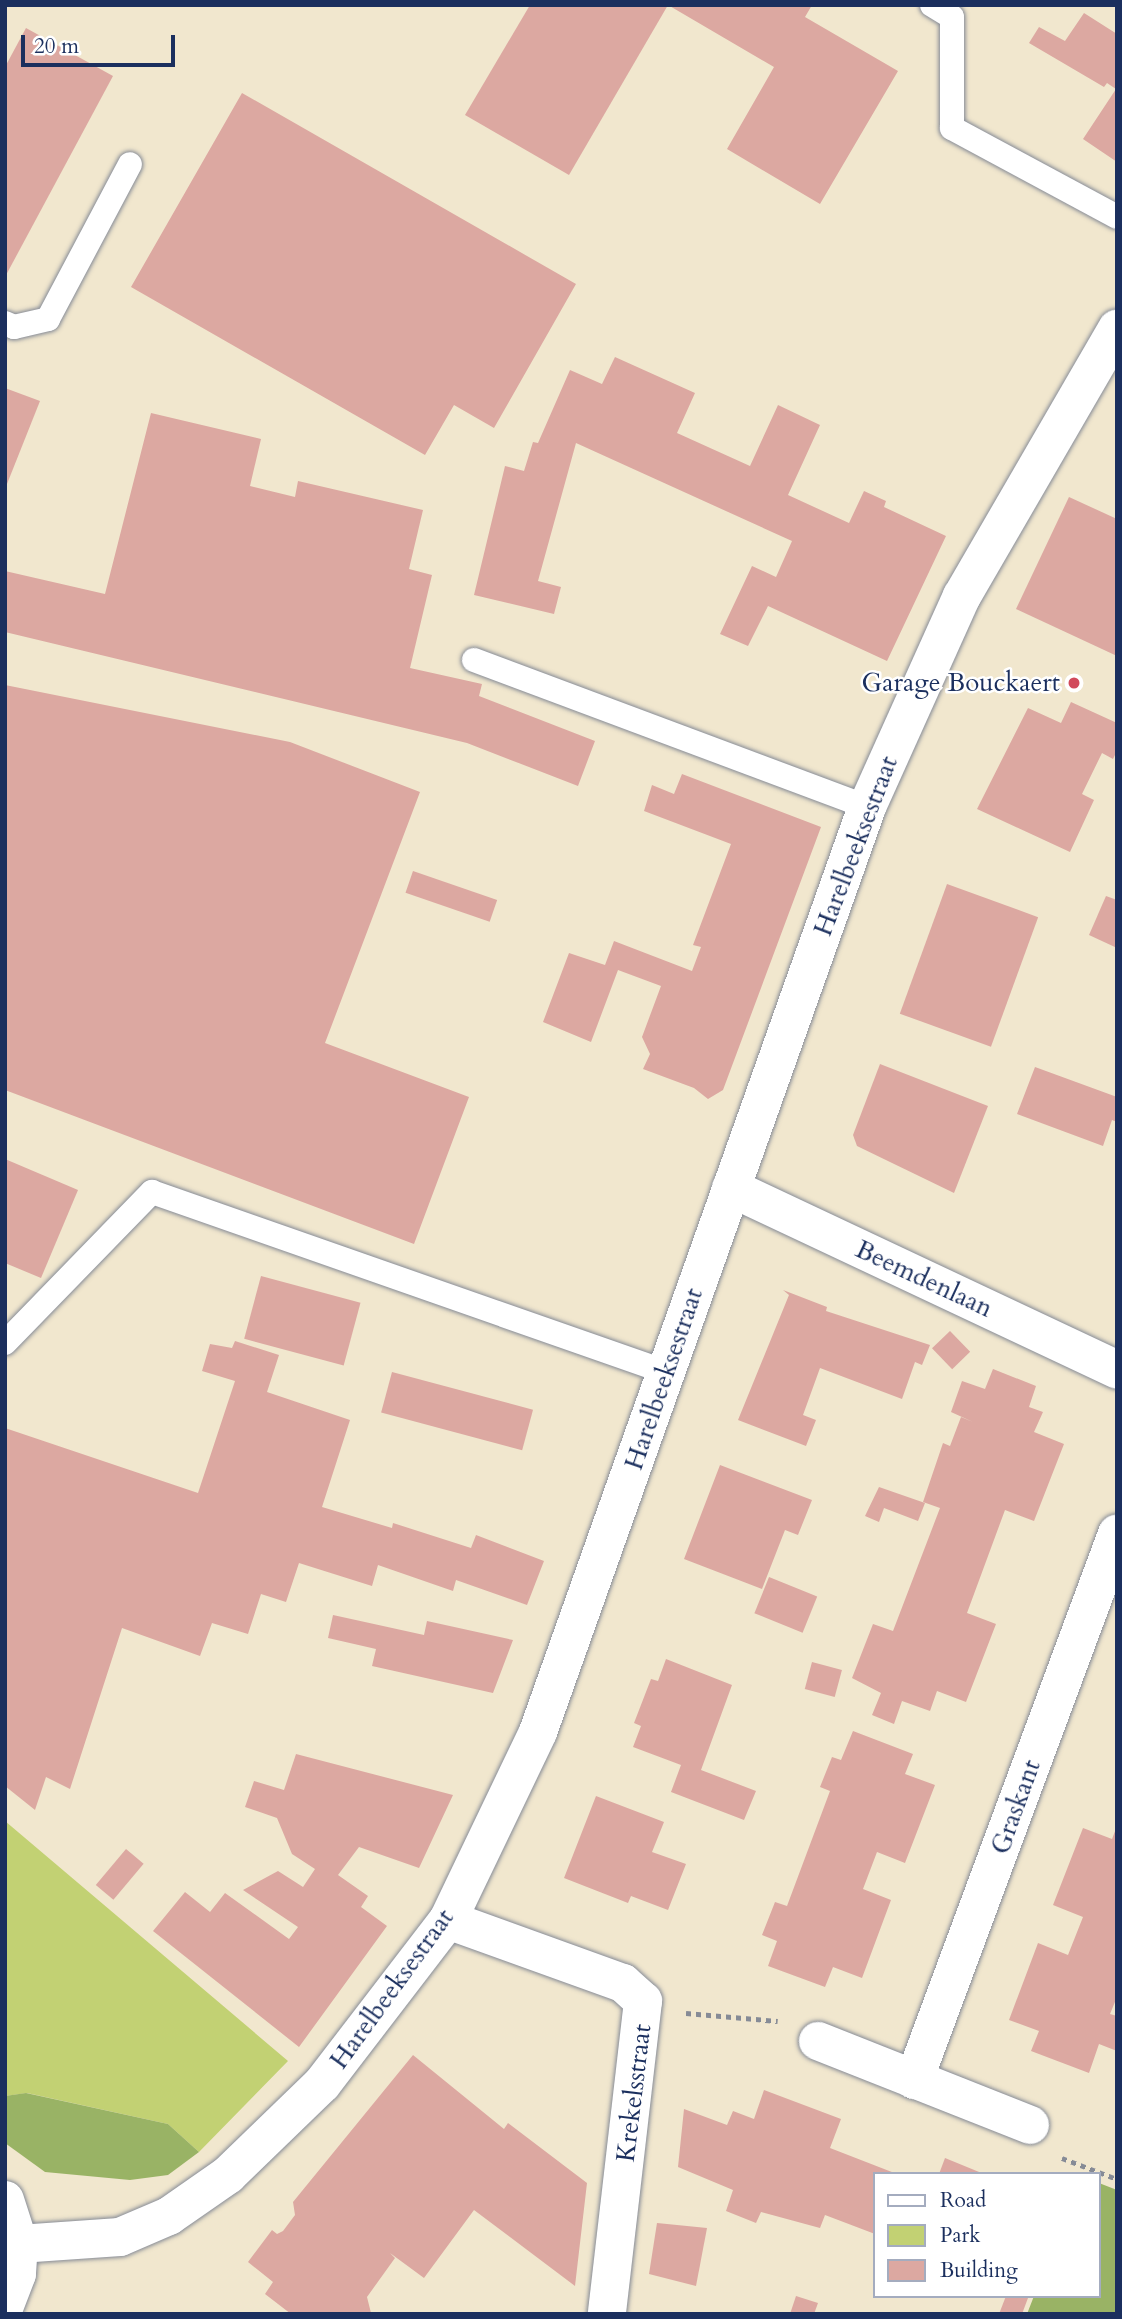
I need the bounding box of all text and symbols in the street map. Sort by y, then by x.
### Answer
scale bar [24,21,178,65]
text: 20 m [34,32,79,61]
place label: Garage Bouckaert [862,667,1060,699]
marker: Garage Bouckaert [1066,675,1082,691]
street label: Harelbeeksestraat [807,752,905,940]
street label: Beemdenlaan [851,1234,997,1324]
street label: Harelbeeksestraat [618,1284,710,1474]
street label: Graskant [985,1756,1047,1858]
street label: Harelbeeksestraat [324,1903,460,2075]
street label: Krekelsstraat [610,2022,658,2164]
legend [874,2172,1101,2298]
text: Road [940,2186,986,2215]
text: Park [940,2221,980,2250]
text: Building [940,2256,1018,2285]

